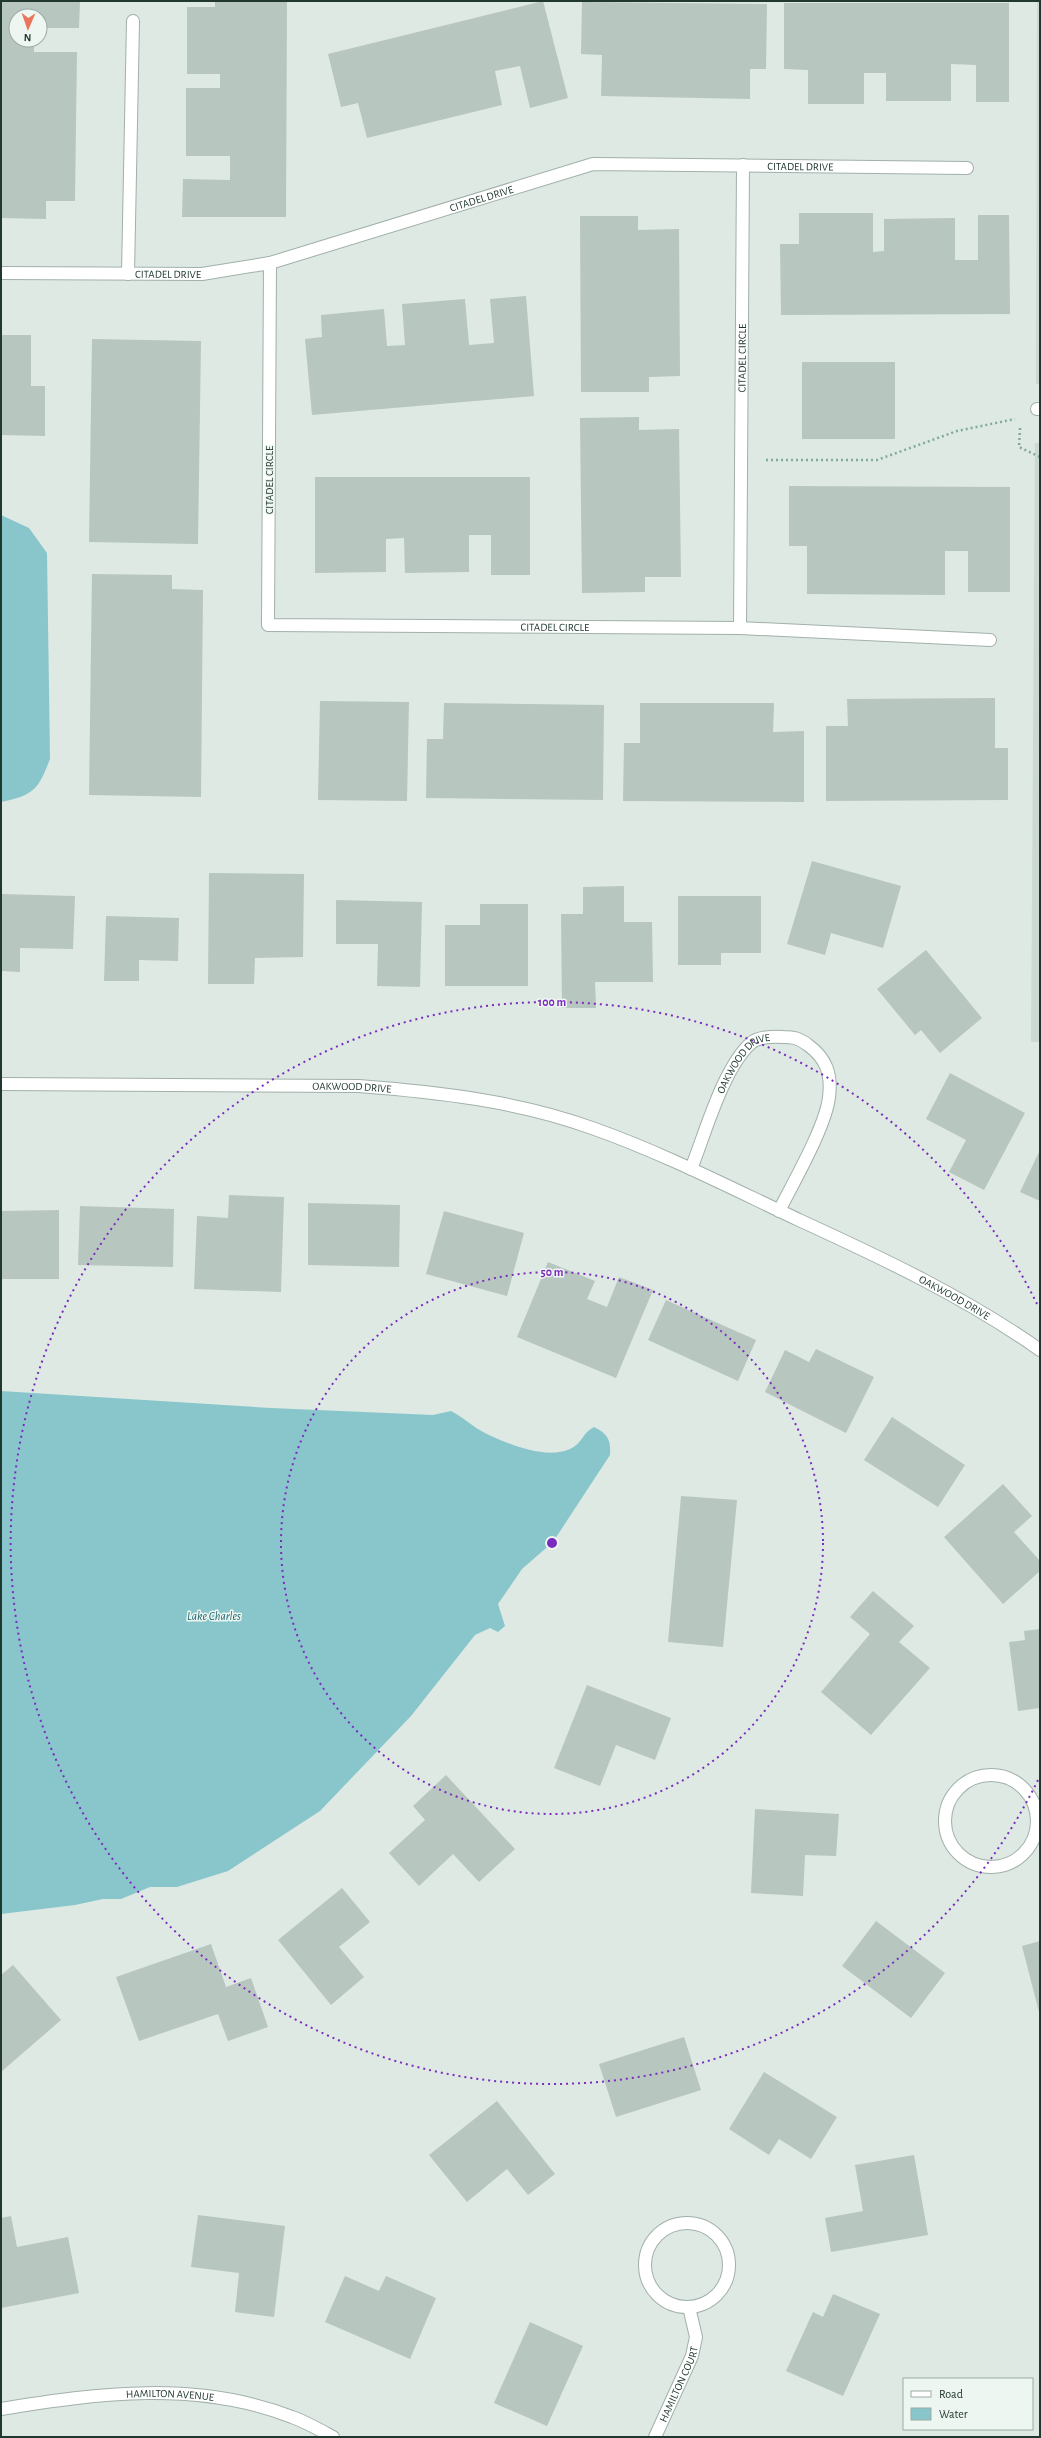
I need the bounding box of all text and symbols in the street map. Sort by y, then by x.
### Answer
north arrow [8,8,48,48]
text: N [24,32,32,43]
street label: CITADEL DRIVE [767,161,834,173]
street label: CITADEL DRIVE [448,184,515,214]
street label: CITADEL DRIVE [135,269,202,280]
street label: CITADEL CIRCLE [737,323,748,392]
street label: CITADEL CIRCLE [264,445,275,514]
street label: CITADEL CIRCLE [521,622,590,633]
text: 100 m [538,996,566,1008]
street label: OAKWOOD DRIVE [715,1032,771,1095]
street label: OAKWOOD DRIVE [312,1081,393,1095]
text: 50 m [541,1266,564,1278]
street label: OAKWOOD DRIVE [917,1274,992,1322]
centre of rings [545,1536,559,1550]
water label: Lake Charles [187,1610,241,1622]
street label: HAMILTON COURT [658,2345,700,2424]
legend [903,2378,1033,2430]
street label: HAMILTON AVENUE [126,2388,215,2403]
text: Road [939,2388,963,2400]
text: Water [939,2408,968,2420]

